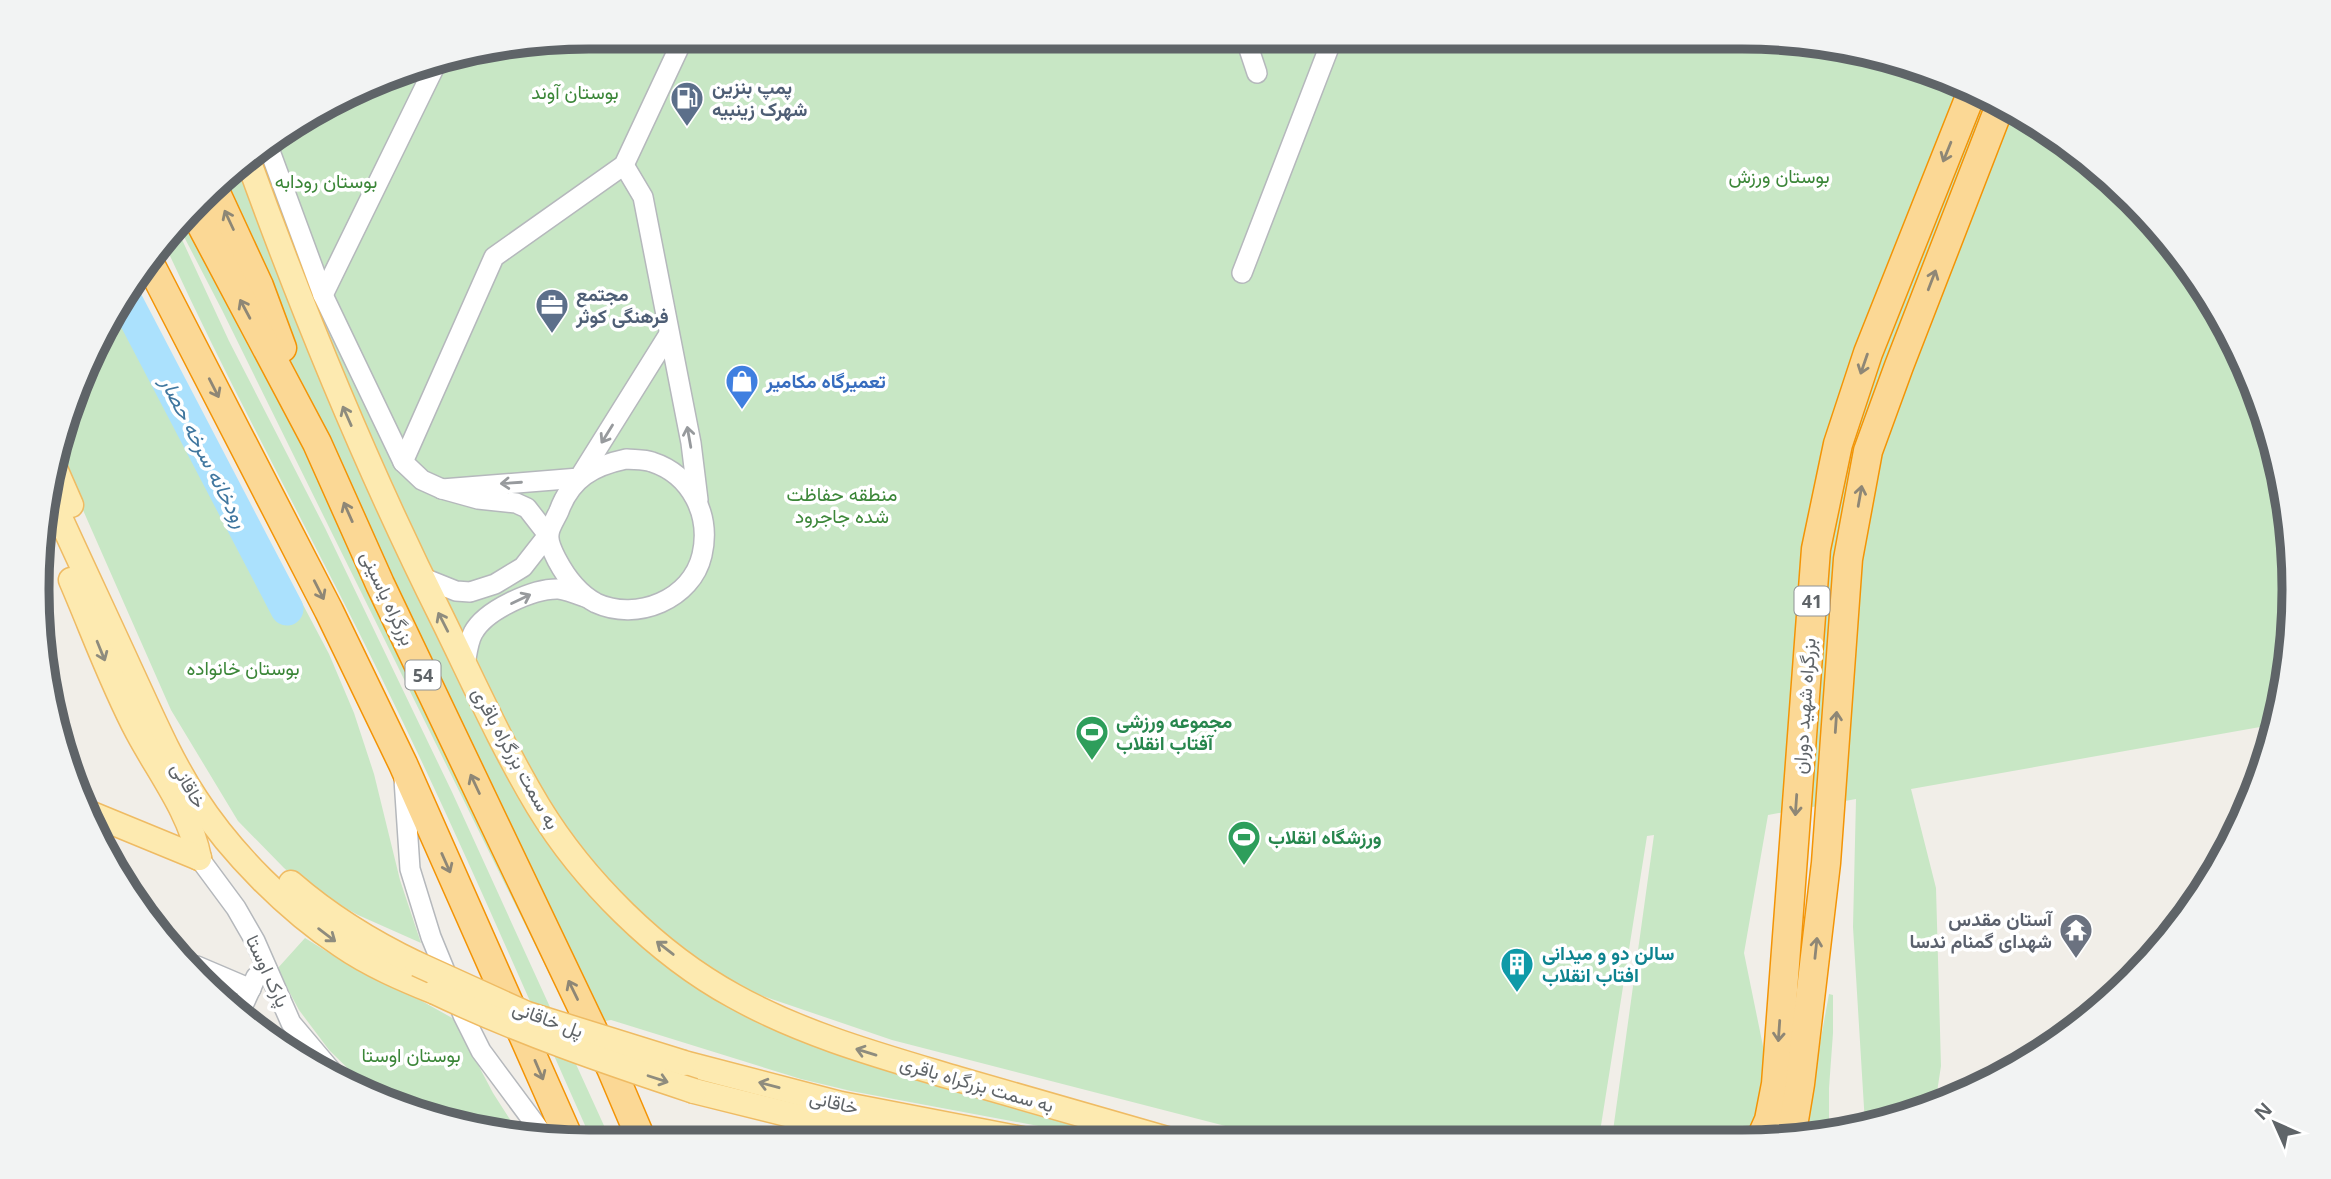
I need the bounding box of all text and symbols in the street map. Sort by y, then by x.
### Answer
place label: پمپ بنزین شهرک زینبیه [712,74,807,122]
park label: بوستان آوند [531,79,619,105]
fuel station icon: پمپ بنزین شهرک زینبیه [668,79,706,128]
one-way arrow [1940,141,1953,163]
park label: بوستان ورزش [1728,163,1830,189]
park label: بوستان رودابه [275,168,377,194]
one-way arrow [221,210,235,231]
one-way arrow [1927,270,1939,292]
place label: مجتمع فرهنگی کوثر [575,281,669,329]
office icon: مجتمع فرهنگی کوثر [533,286,571,335]
one-way arrow [237,299,251,320]
one-way arrow [1857,353,1870,375]
shop icon: تعمیرگاه مکامیر [723,362,761,411]
place label: تعمیرگاه مکامیر [765,368,886,394]
water label: رودخانه سرخه حصار [154,370,255,532]
one-way arrow [208,377,222,398]
one-way arrow [340,405,353,427]
one-way arrow [600,423,614,443]
one-way arrow [682,426,695,449]
one-way arrow [501,477,523,490]
park label: منطقه حفاظت شده جاجرود [787,481,897,529]
one-way arrow [1854,485,1867,508]
one-way arrow [341,501,354,523]
street label: بزرگراه یاسینی [355,546,421,650]
one-way arrow [312,579,326,600]
road number: 41 [1794,586,1829,616]
one-way arrow [510,591,531,605]
one-way arrow [436,612,450,633]
street label: بزرگراه شهید دوران [1786,637,1822,775]
one-way arrow [95,640,108,662]
park label: بوستان خانواده [187,655,300,681]
road number: 54 [406,660,440,690]
street label: به سمت بزرگراه باقری [466,682,566,834]
place label: مجموعه ورزشی آفتاب انقلاب [1116,708,1232,756]
one-way arrow [1830,711,1843,733]
sports icon: مجموعه ورزشی آفتاب انقلاب [1073,713,1111,762]
street label: خاقانی [165,757,213,813]
one-way arrow [468,774,481,795]
one-way arrow [1790,793,1803,816]
sports icon: ورزشگاه انقلاب [1225,818,1263,867]
place label: ورزشگاه انقلاب [1268,824,1382,850]
one-way arrow [440,852,453,873]
place label: آستان مقدس شهدای گمنام ندسا [1909,906,2053,954]
temple icon: آستان مقدس شهدای گمنام ندسا [2057,911,2095,960]
one-way arrow [317,928,336,943]
street label: پارک اوستا [239,930,296,1012]
one-way arrow [1810,938,1823,960]
place label: سالن دو و میدانی افتاب انقلاب [1542,940,1674,988]
one-way arrow [656,941,675,956]
building icon: سالن دو و میدانی افتاب انقلاب [1498,945,1536,994]
one-way arrow [565,980,579,1001]
street label: پل خاقانی [509,994,587,1045]
one-way arrow [1773,1020,1786,1043]
park label: بوستان اوستا [361,1042,461,1068]
one-way arrow [855,1044,877,1057]
street label: به سمت بزرگراه باقری [897,1050,1057,1118]
one-way arrow [533,1059,546,1080]
one-way arrow [647,1074,669,1086]
one-way arrow [758,1078,781,1091]
street label: خاقانی [807,1084,861,1120]
north arrow [2240,1088,2310,1158]
text: N [2248,1096,2278,1126]

